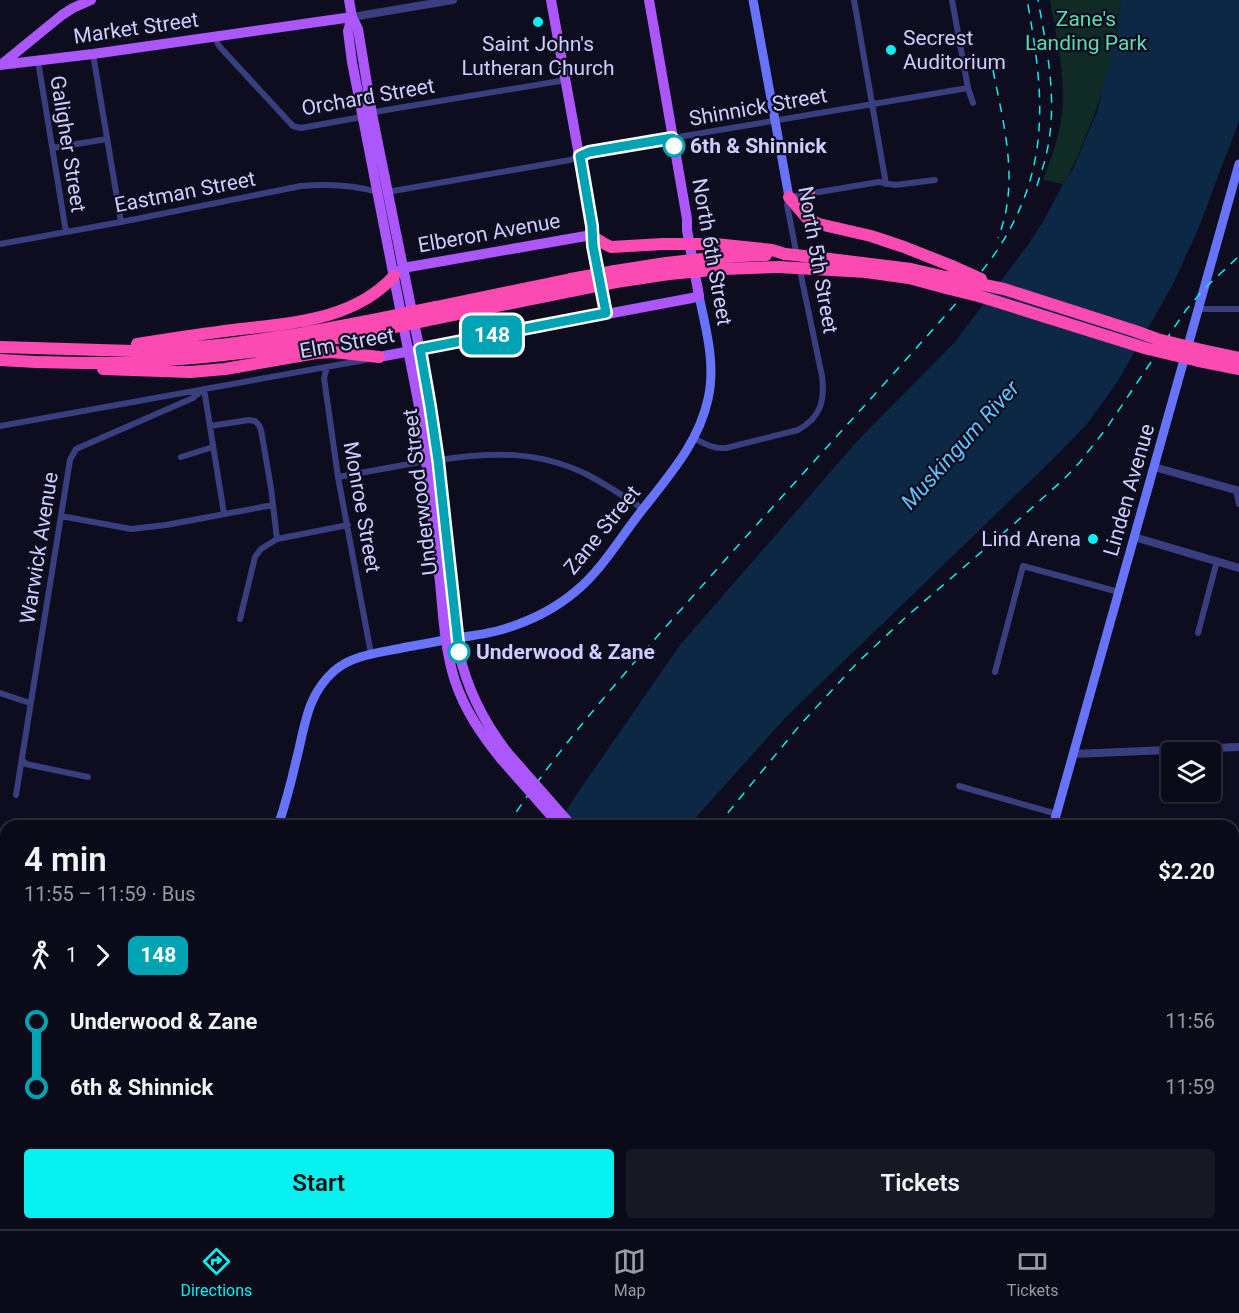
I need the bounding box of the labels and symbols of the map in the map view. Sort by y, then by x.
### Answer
street label: Market Street [72,7,200,49]
park label: Zane's Landing Park [1025,7,1147,55]
marker: Saint John's Lutheran Church [531,15,545,29]
place label: Secrest Auditorium [903,26,1006,74]
place label: Saint John's Lutheran Church [461,32,615,80]
marker: Secrest Auditorium [884,43,898,57]
street label: Orchard Street [300,73,437,121]
street label: Galigher Street [45,74,91,214]
street label: Shinnick Street [687,83,829,131]
place label: 6th & Shinnick [690,134,827,158]
marker: 6th & Shinnick [663,135,685,157]
street label: Eastman Street [112,167,258,217]
street label: North 6th Street [687,177,737,328]
street label: North 5th Street [793,185,843,336]
street label: Elberon Avenue [416,209,562,257]
line badge: 148 [458,316,526,354]
street label: Elm Street [298,323,397,363]
water label: Muskingum River [896,375,1025,514]
street label: Underwood Street [398,407,442,577]
street label: Linden Avenue [1099,421,1159,559]
street label: Monroe Street [339,440,385,574]
street label: Warwick Avenue [15,470,63,626]
street label: Zane Street [559,481,645,579]
place label: Lind Arena [981,527,1081,551]
marker: Lind Arena [1086,532,1100,546]
place label: Underwood & Zane [476,640,655,664]
marker: Underwood & Zane [448,641,470,663]

